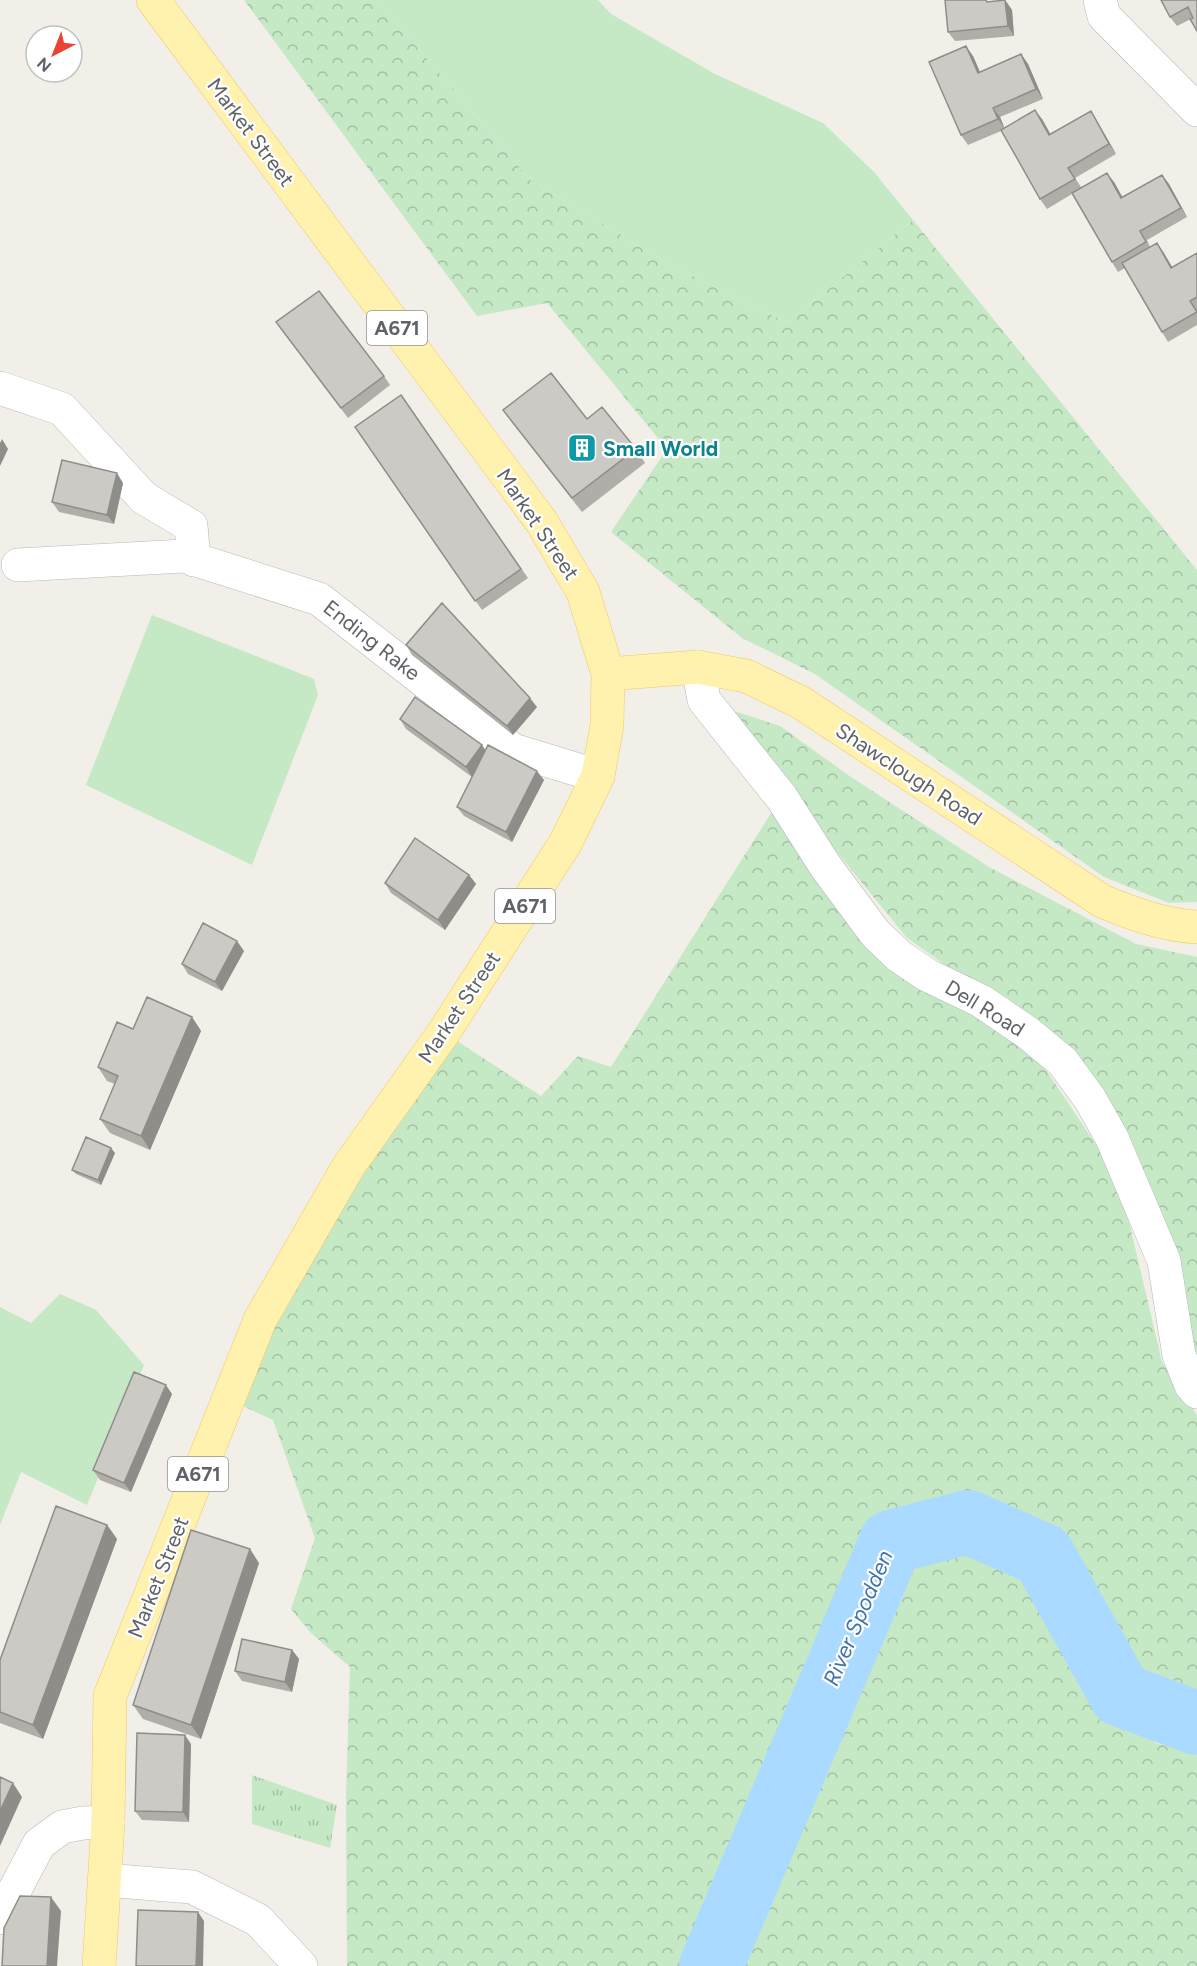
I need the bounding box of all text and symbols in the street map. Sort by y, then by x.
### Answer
north arrow [24,24,84,84]
text: N [33,54,55,76]
street label: Market Street [202,73,300,191]
road number: A671 [367,311,427,345]
building icon: Small World [566,432,598,464]
place label: Small World [603,436,718,461]
street label: Market Street [492,464,584,584]
street label: Ending Rake [319,594,425,686]
street label: Shawclough Road [831,718,987,830]
road number: A671 [495,889,555,923]
street label: Market Street [413,947,505,1067]
street label: Dell Road [941,974,1029,1042]
road number: A671 [168,1457,228,1491]
street label: Market Street [122,1512,194,1641]
water label: River Spodden [817,1546,899,1690]

